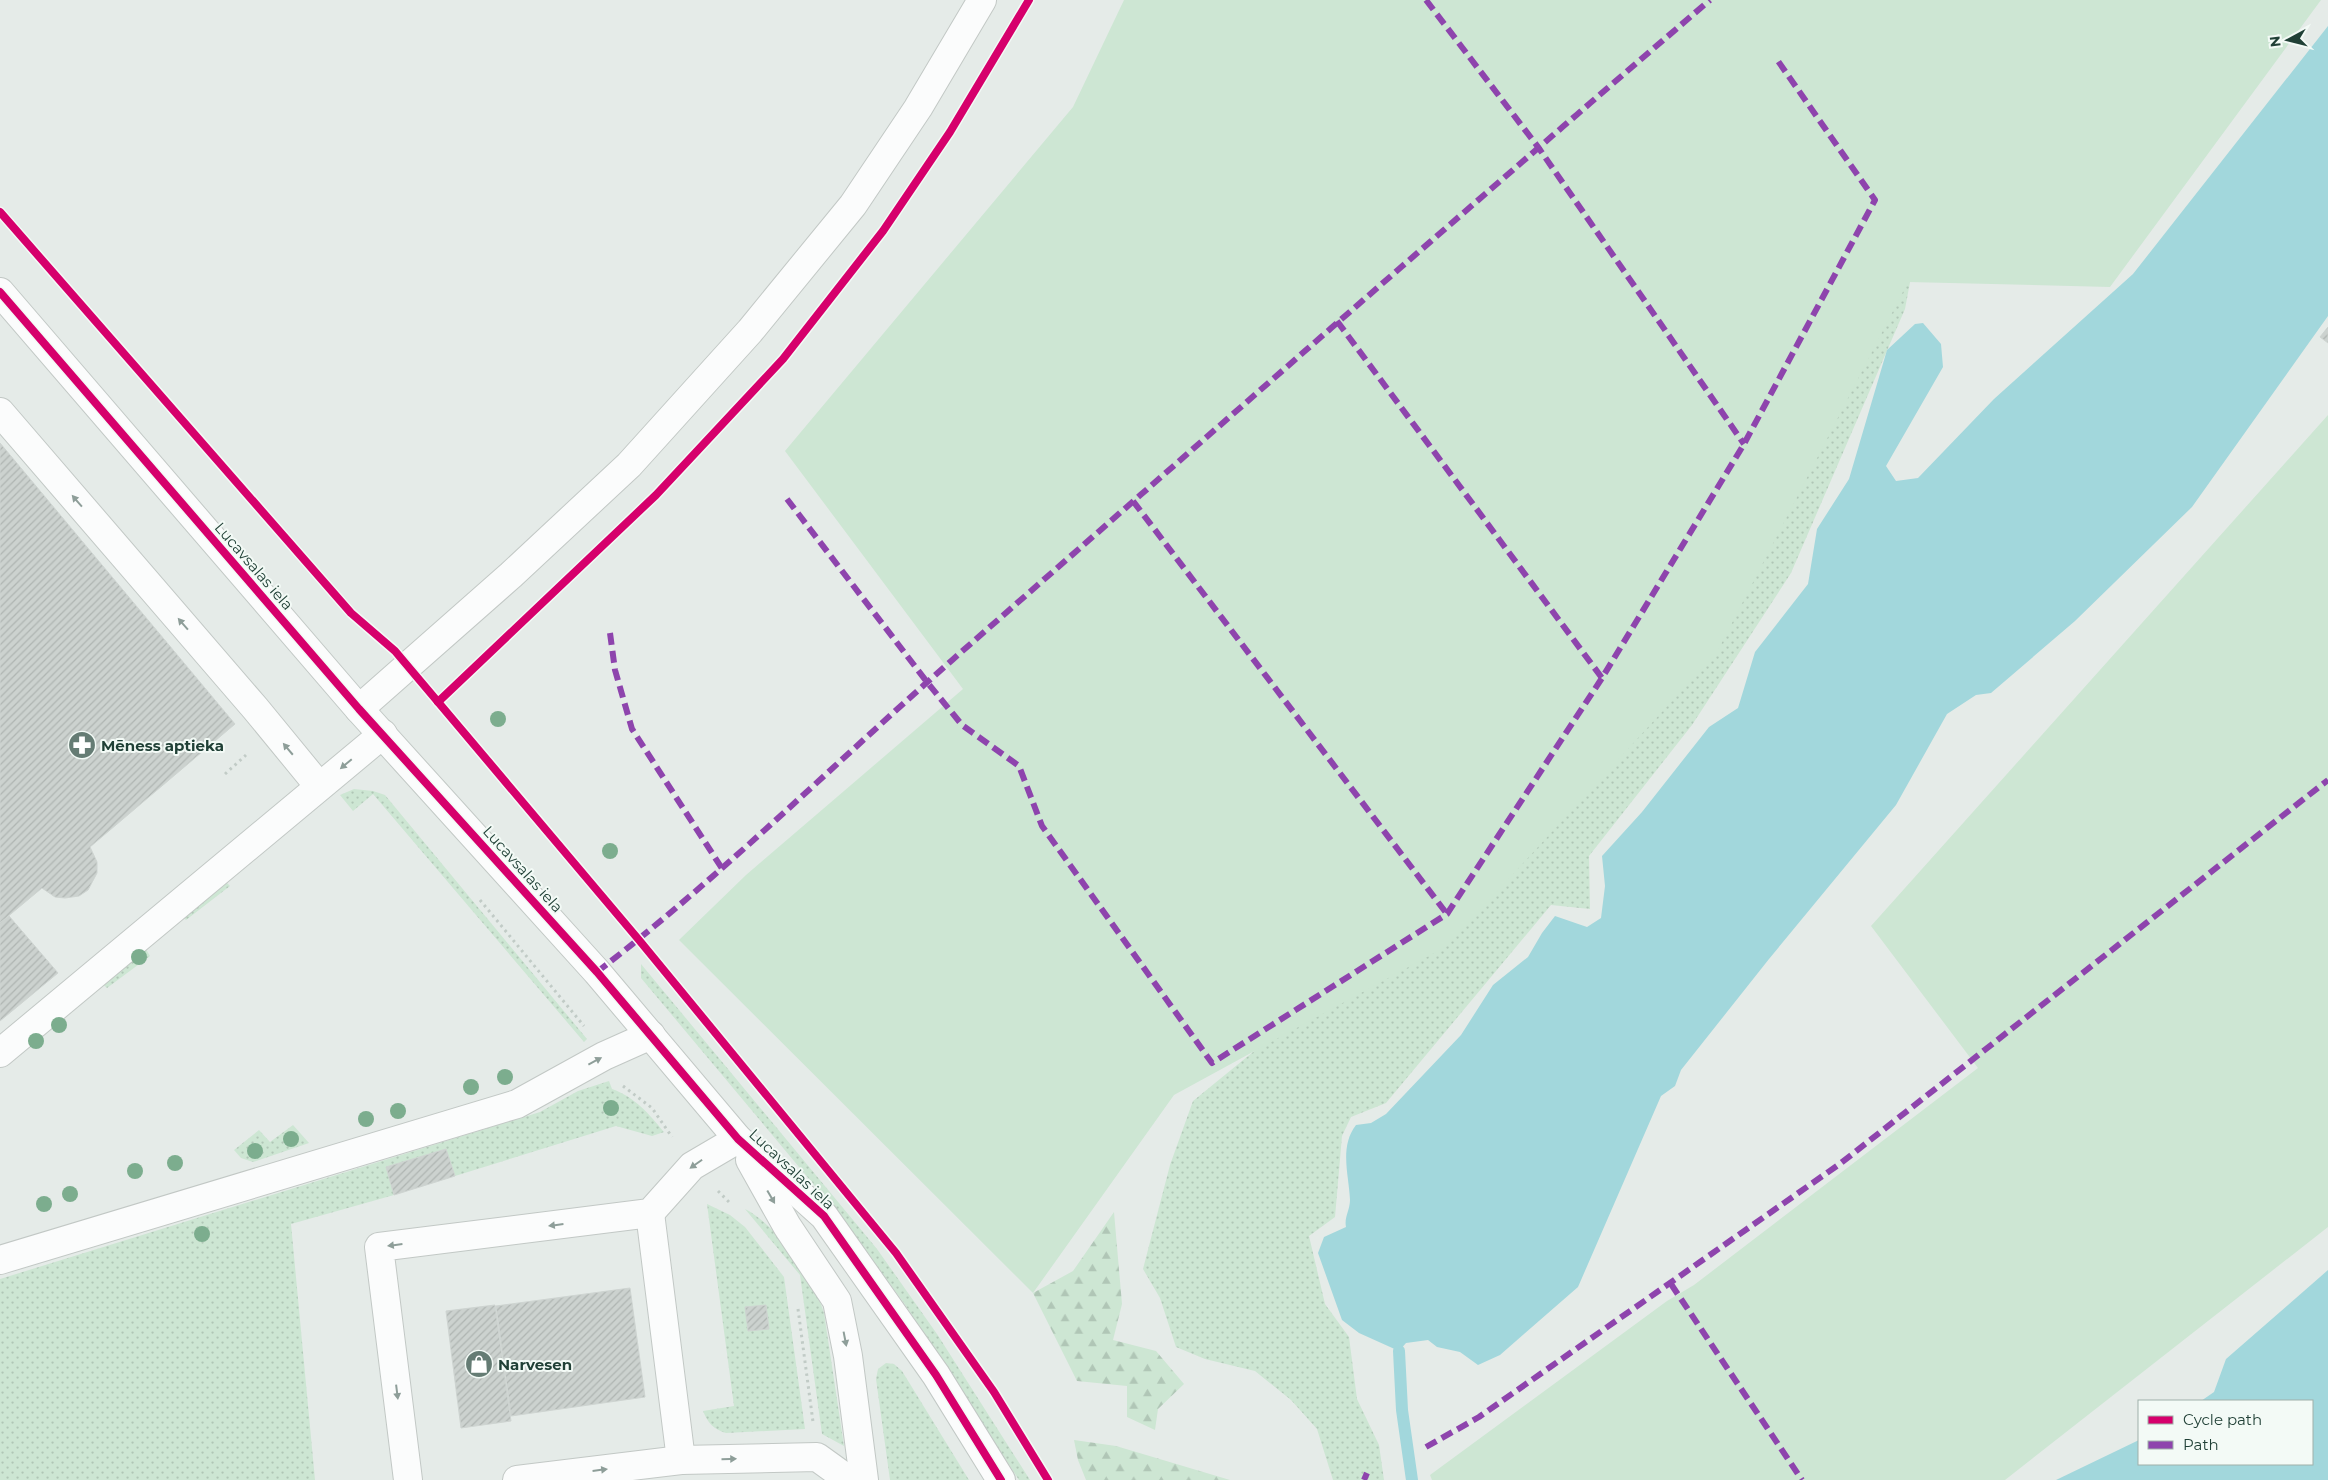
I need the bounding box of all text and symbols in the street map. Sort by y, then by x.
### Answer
north arrow [2263,15,2313,65]
text: N [2265,35,2285,48]
one-way arrow [72,495,83,507]
street label: Lucavsalas iela [211,518,297,614]
one-way arrow [177,619,189,631]
pharmacy icon: Mēness aptieka [67,730,97,760]
place label: Mēness aptieka [101,736,224,755]
one-way arrow [282,742,293,755]
one-way arrow [339,758,352,769]
street label: Lucavsalas iela [479,822,567,916]
one-way arrow [588,1057,603,1065]
street label: Lucavsalas iela [745,1124,839,1214]
one-way arrow [690,1159,703,1169]
one-way arrow [767,1189,775,1204]
one-way arrow [548,1221,564,1229]
one-way arrow [386,1241,402,1249]
one-way arrow [841,1332,849,1348]
shop icon: Narvesen [464,1349,494,1379]
place label: Narvesen [498,1355,572,1374]
one-way arrow [393,1384,401,1400]
legend [2138,1400,2313,1465]
text: Cycle path [2183,1410,2262,1429]
text: Path [2183,1435,2219,1454]
one-way arrow [722,1455,738,1463]
one-way arrow [593,1466,609,1474]

